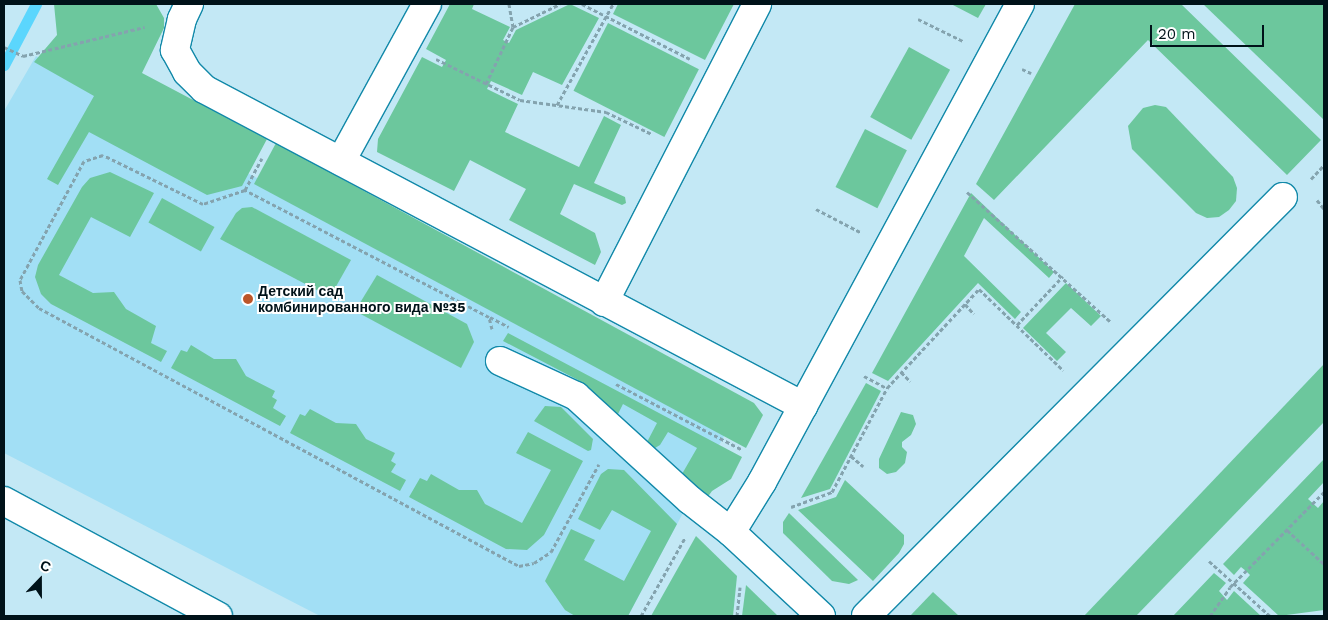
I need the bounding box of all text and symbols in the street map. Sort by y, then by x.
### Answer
scale bar [1153,15,1267,47]
text: 20 m [1158,25,1196,43]
place label: Детский сад комбинированного вида №35 [258,283,465,316]
marker: Детский сад комбинированного вида №35 [242,293,254,305]
north arrow [15,555,65,605]
text: С [38,557,53,575]

